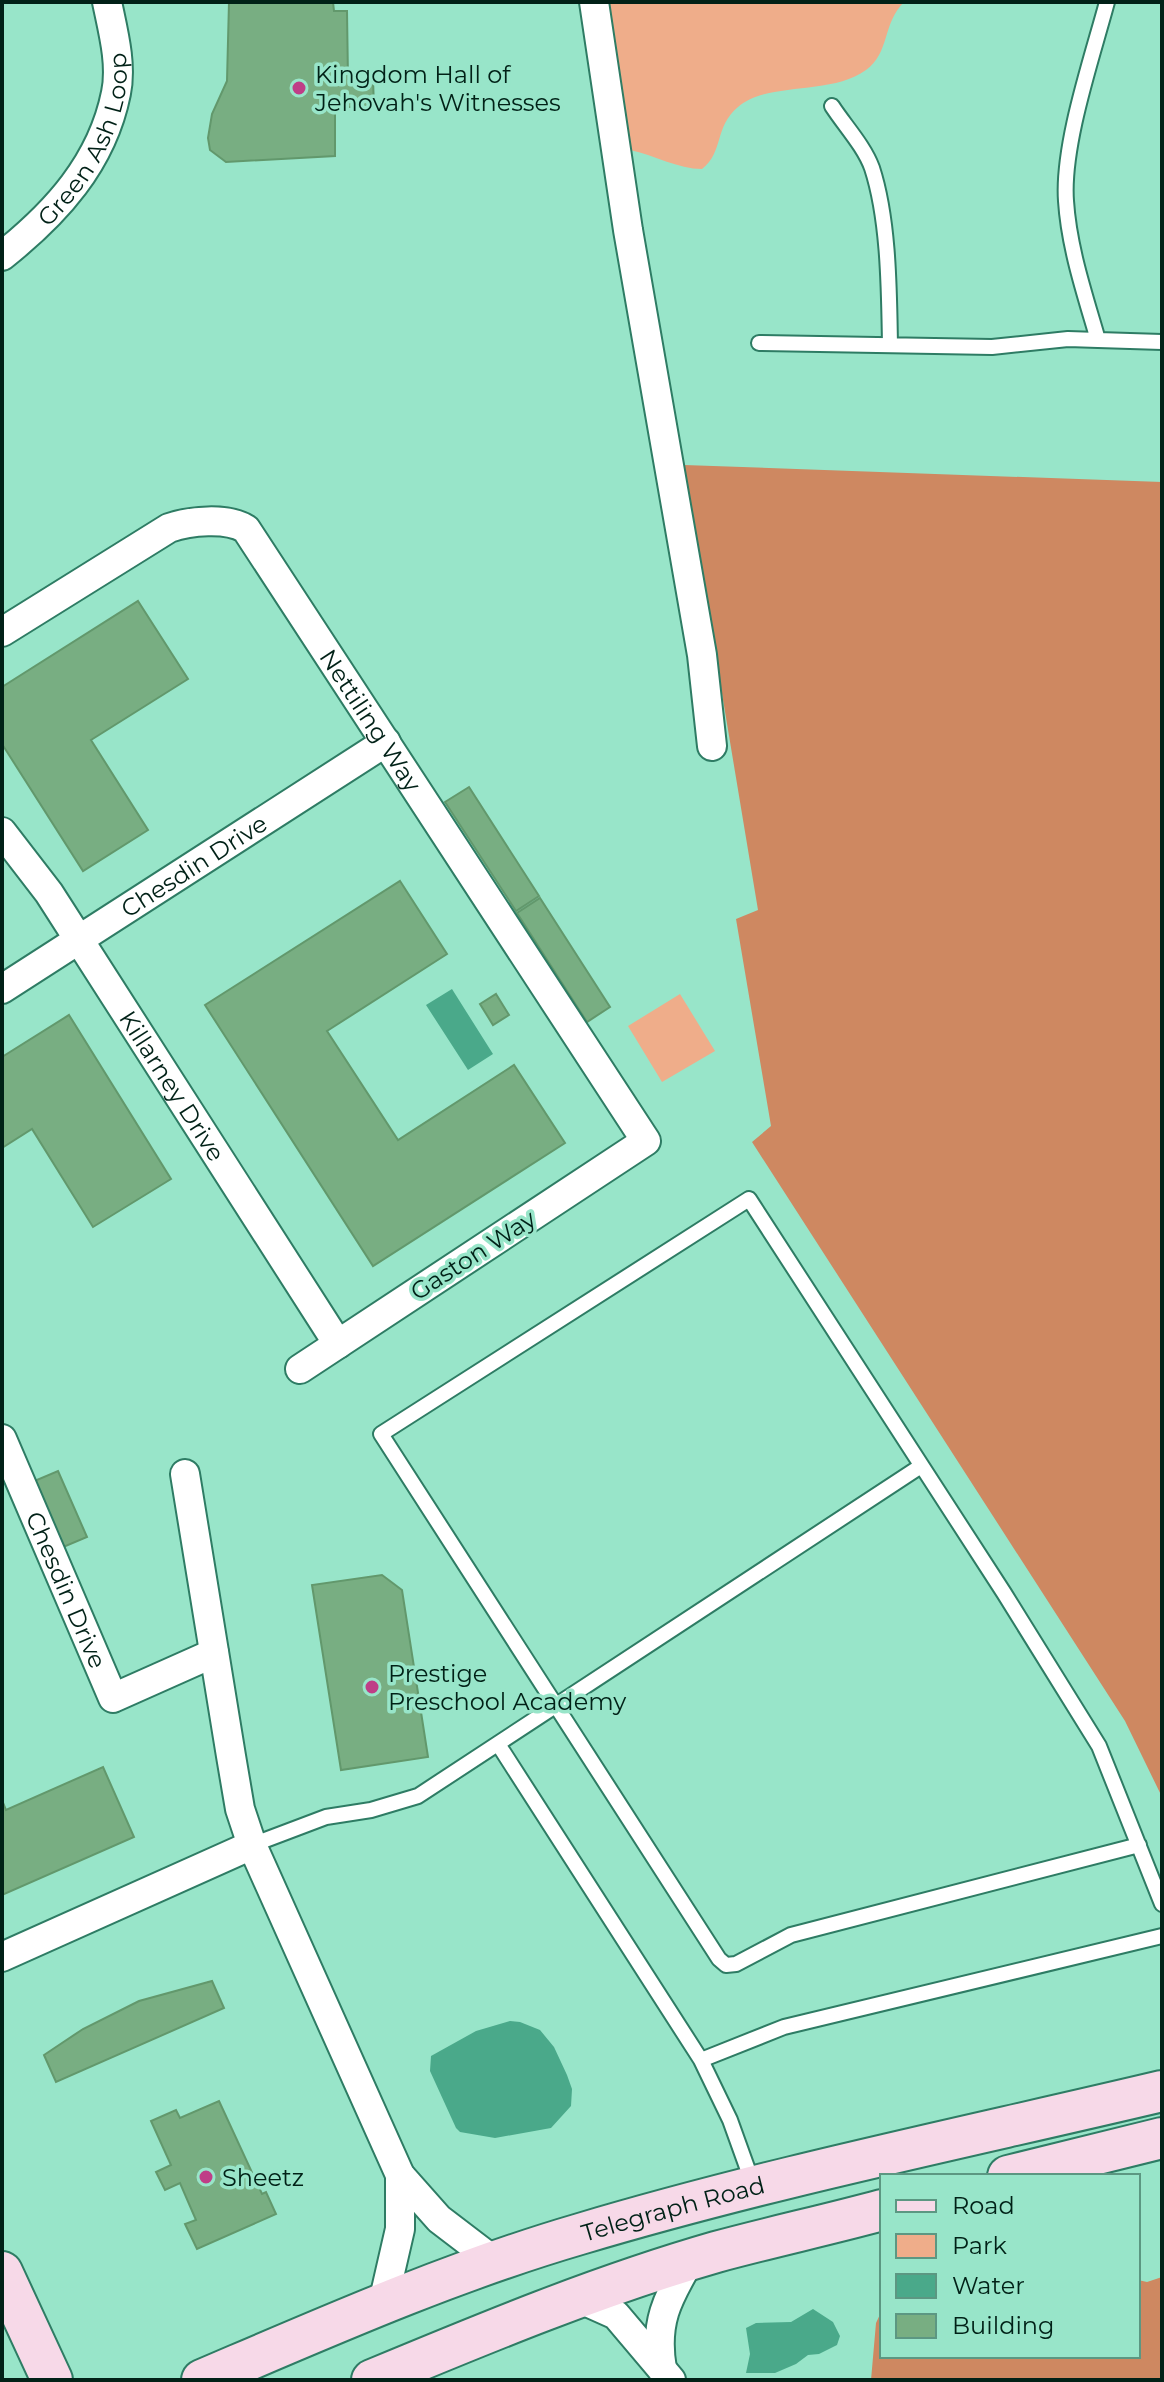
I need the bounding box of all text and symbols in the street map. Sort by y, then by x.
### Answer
street label: Green Ash Loop [31,52,133,232]
place label: Kingdom Hall of Jehovah's Witnesses [314,60,561,117]
marker: Kingdom Hall of Jehovah's Witnesses [290,79,308,97]
street label: Nettiling Way [314,644,428,797]
street label: Chesdin Drive [115,808,272,923]
street label: Killarney Drive [114,1005,231,1166]
street label: Gaston Way [405,1204,541,1306]
street label: Chesdin Drive [20,1507,113,1673]
place label: Prestige Preschool Academy [388,1659,626,1716]
marker: Prestige Preschool Academy [363,1678,381,1696]
place label: Sheetz [222,2163,304,2192]
marker: Sheetz [197,2168,215,2186]
street label: Telegraph Road [578,2170,768,2247]
legend [880,2174,1140,2358]
text: Road [952,2191,1015,2220]
text: Park [952,2231,1007,2260]
text: Water [952,2271,1025,2300]
text: Building [952,2311,1055,2340]

